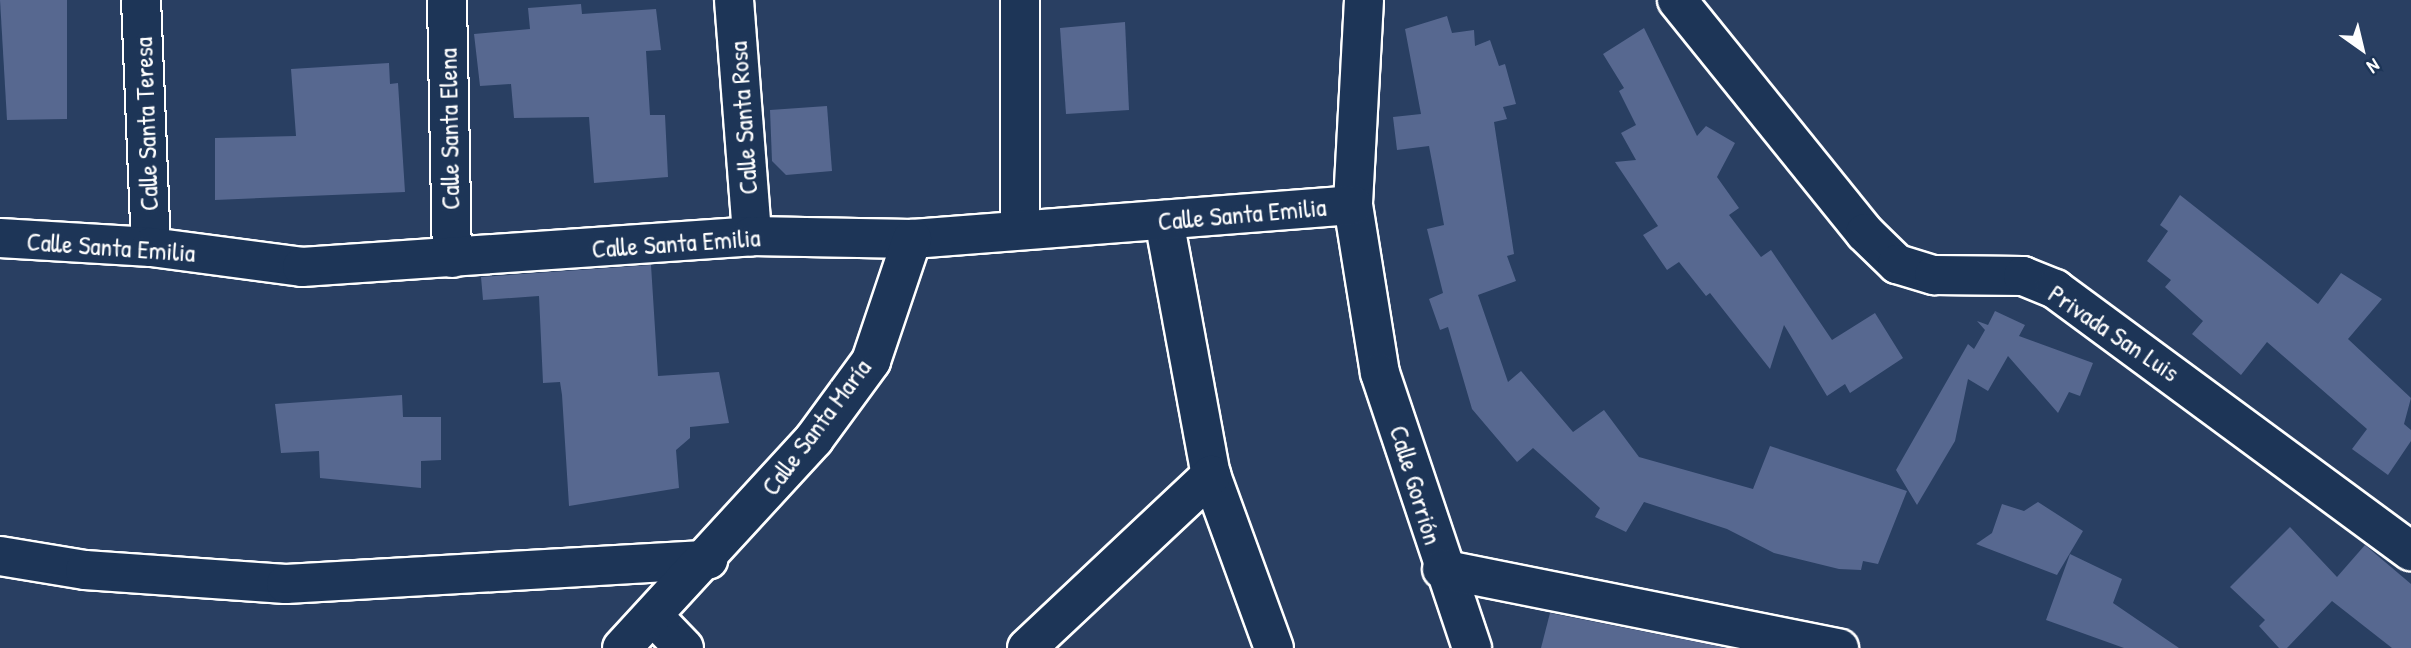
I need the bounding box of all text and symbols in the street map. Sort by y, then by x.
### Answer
north arrow [2327,14,2397,84]
street label: Calle Santa Teresa [127,36,165,212]
street label: Calle Santa Rosa [722,40,764,196]
street label: Calle Santa Elena [432,48,466,210]
text: N [2362,53,2385,80]
street label: Calle Santa Emilia [1157,191,1327,237]
street label: Calle Santa Emilia [591,222,761,264]
street label: Calle Santa Emilia [26,226,196,268]
street label: Privada San Luis [2043,278,2185,388]
street label: Calle Santa María [755,353,877,501]
street label: Calle Gorrión [1383,422,1449,548]

